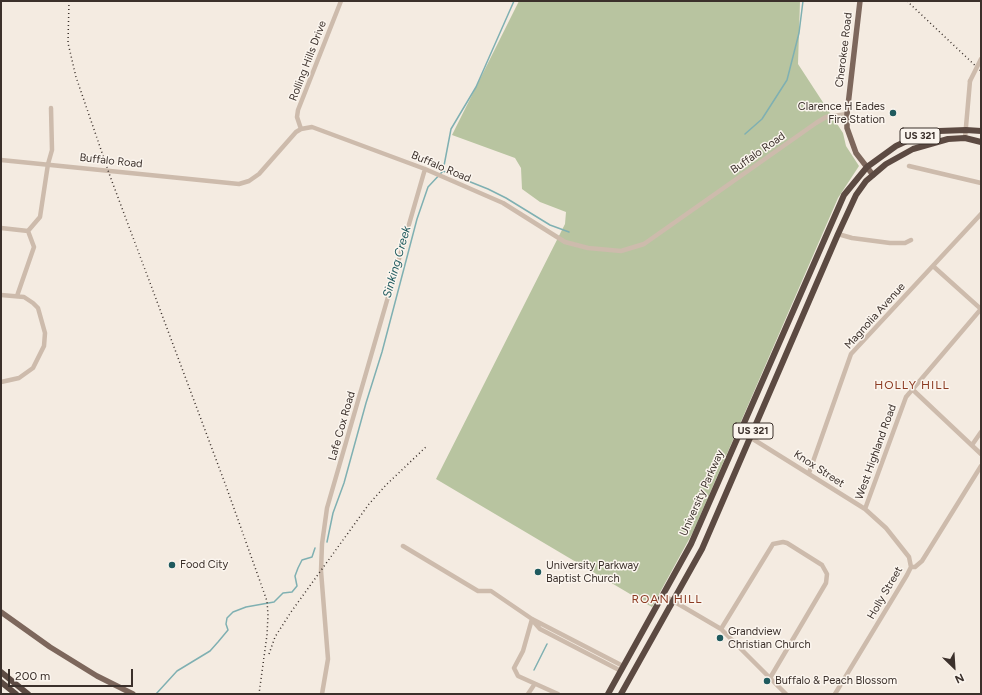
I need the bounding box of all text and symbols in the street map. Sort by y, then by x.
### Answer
street label: Cherokee Road [833,12,855,88]
street label: Rolling Hills Drive [287,19,329,103]
place label: Clarence H Eades Fire Station [798,100,885,126]
marker: Clarence H Eades Fire Station [888,108,898,118]
road number: US 321 [900,128,940,144]
street label: Buffalo Road [728,129,788,177]
street label: Buffalo Road [409,149,473,185]
street label: Buffalo Road [79,151,143,171]
water label: Sinking Creek [380,225,414,299]
street label: Magnolia Avenue [842,280,908,352]
district label: HOLLY HILL [874,378,950,392]
street label: Lafe Cox Road [326,390,358,462]
street label: West Highland Road [853,403,899,501]
road number: US 321 [733,423,773,439]
street label: University Parkway [677,448,727,538]
street label: Knox Street [791,448,847,490]
place label: Food City [180,558,228,572]
place label: University Parkway Baptist Church [546,559,639,585]
marker: Food City [167,560,177,570]
street label: Holly Street [865,564,905,622]
marker: University Parkway Baptist Church [533,567,543,577]
district label: ROAN HILL [632,592,702,606]
place label: Grandview Christian Church [728,625,811,651]
marker: Grandview Christian Church [715,633,725,643]
north arrow [934,647,974,687]
scale bar [10,661,135,687]
text: 200 m [15,669,50,683]
text: N [953,671,966,686]
place label: Buffalo & Peach Blossom [775,674,897,688]
marker: Buffalo & Peach Blossom [762,676,772,686]

